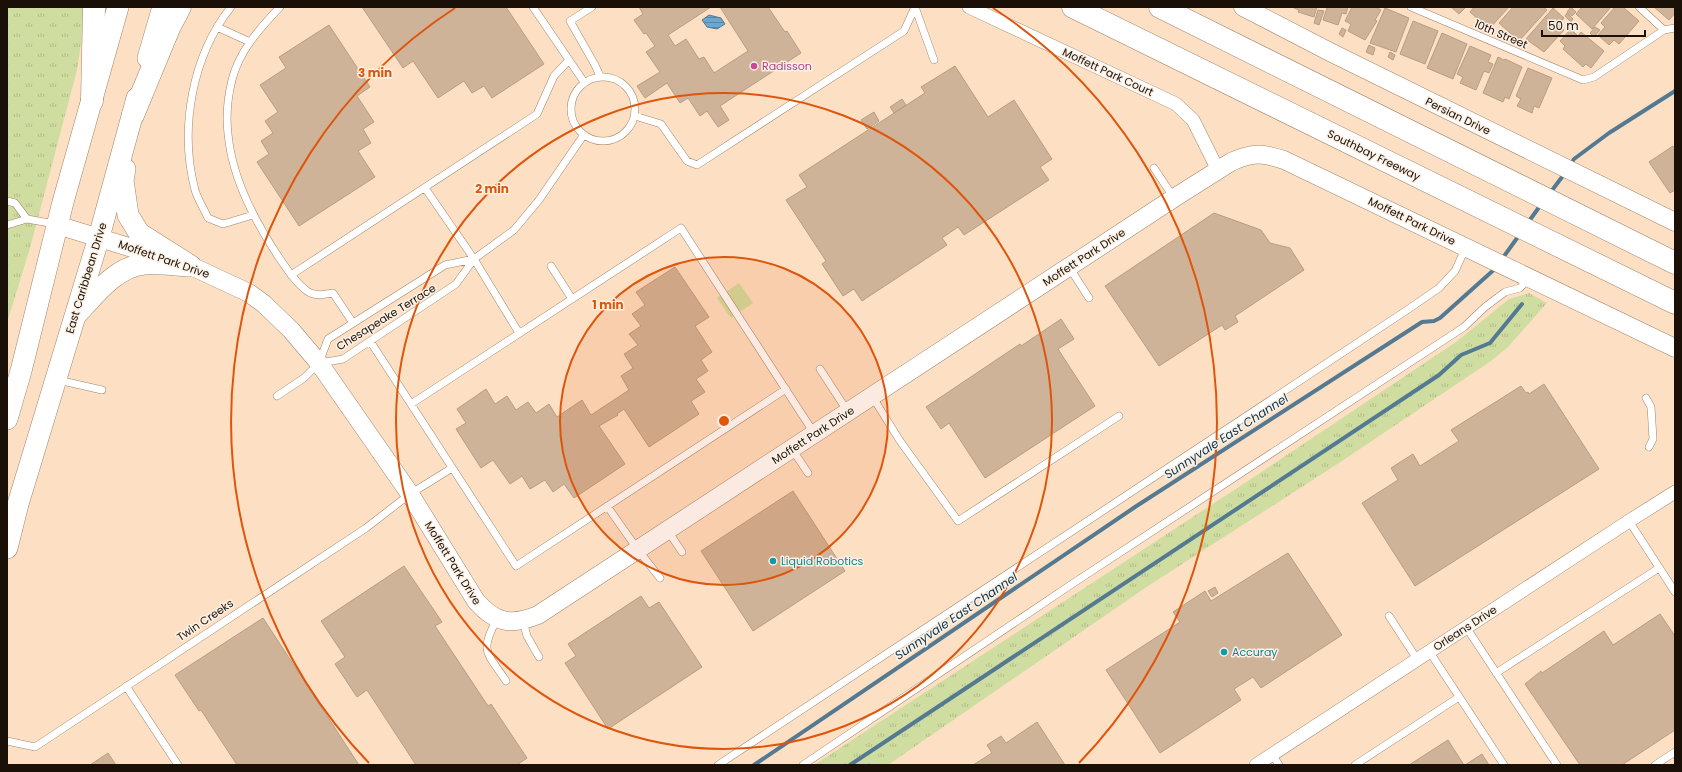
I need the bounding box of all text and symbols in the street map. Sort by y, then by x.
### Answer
scale bar [1542,12,1645,38]
street label: 10th Street [1472,16,1530,52]
text: 50 m [1548,17,1579,34]
street label: Moffett Park Court [1060,44,1156,100]
place label: Radisson [762,58,812,74]
marker: Radisson [749,61,759,71]
text: 3 min [358,64,392,81]
street label: Persian Drive [1423,93,1493,139]
street label: Southbay Freeway [1325,126,1424,185]
text: 2 min [475,180,509,197]
street label: Moffett Park Drive [1366,193,1459,249]
street label: East Caribbean Drive [62,220,111,335]
street label: Moffett Park Drive [1040,224,1129,290]
street label: Moffett Park Drive [116,236,212,282]
street label: Chesapeake Terrace [333,280,439,354]
text: 1 min [592,296,624,313]
water label: Sunnyvale East Channel [1161,389,1291,483]
street label: Moffett Park Drive [769,402,858,468]
centre of rings [717,414,731,428]
street label: Moffett Park Drive [421,518,485,608]
place label: Liquid Robotics [781,553,864,569]
marker: Liquid Robotics [768,556,778,566]
water label: Sunnyvale East Channel [891,568,1021,664]
street label: Twin Creeks [173,595,237,645]
street label: Orleans Drive [1430,601,1500,655]
place label: Accuray [1232,644,1278,660]
marker: Accuray [1219,647,1229,657]

